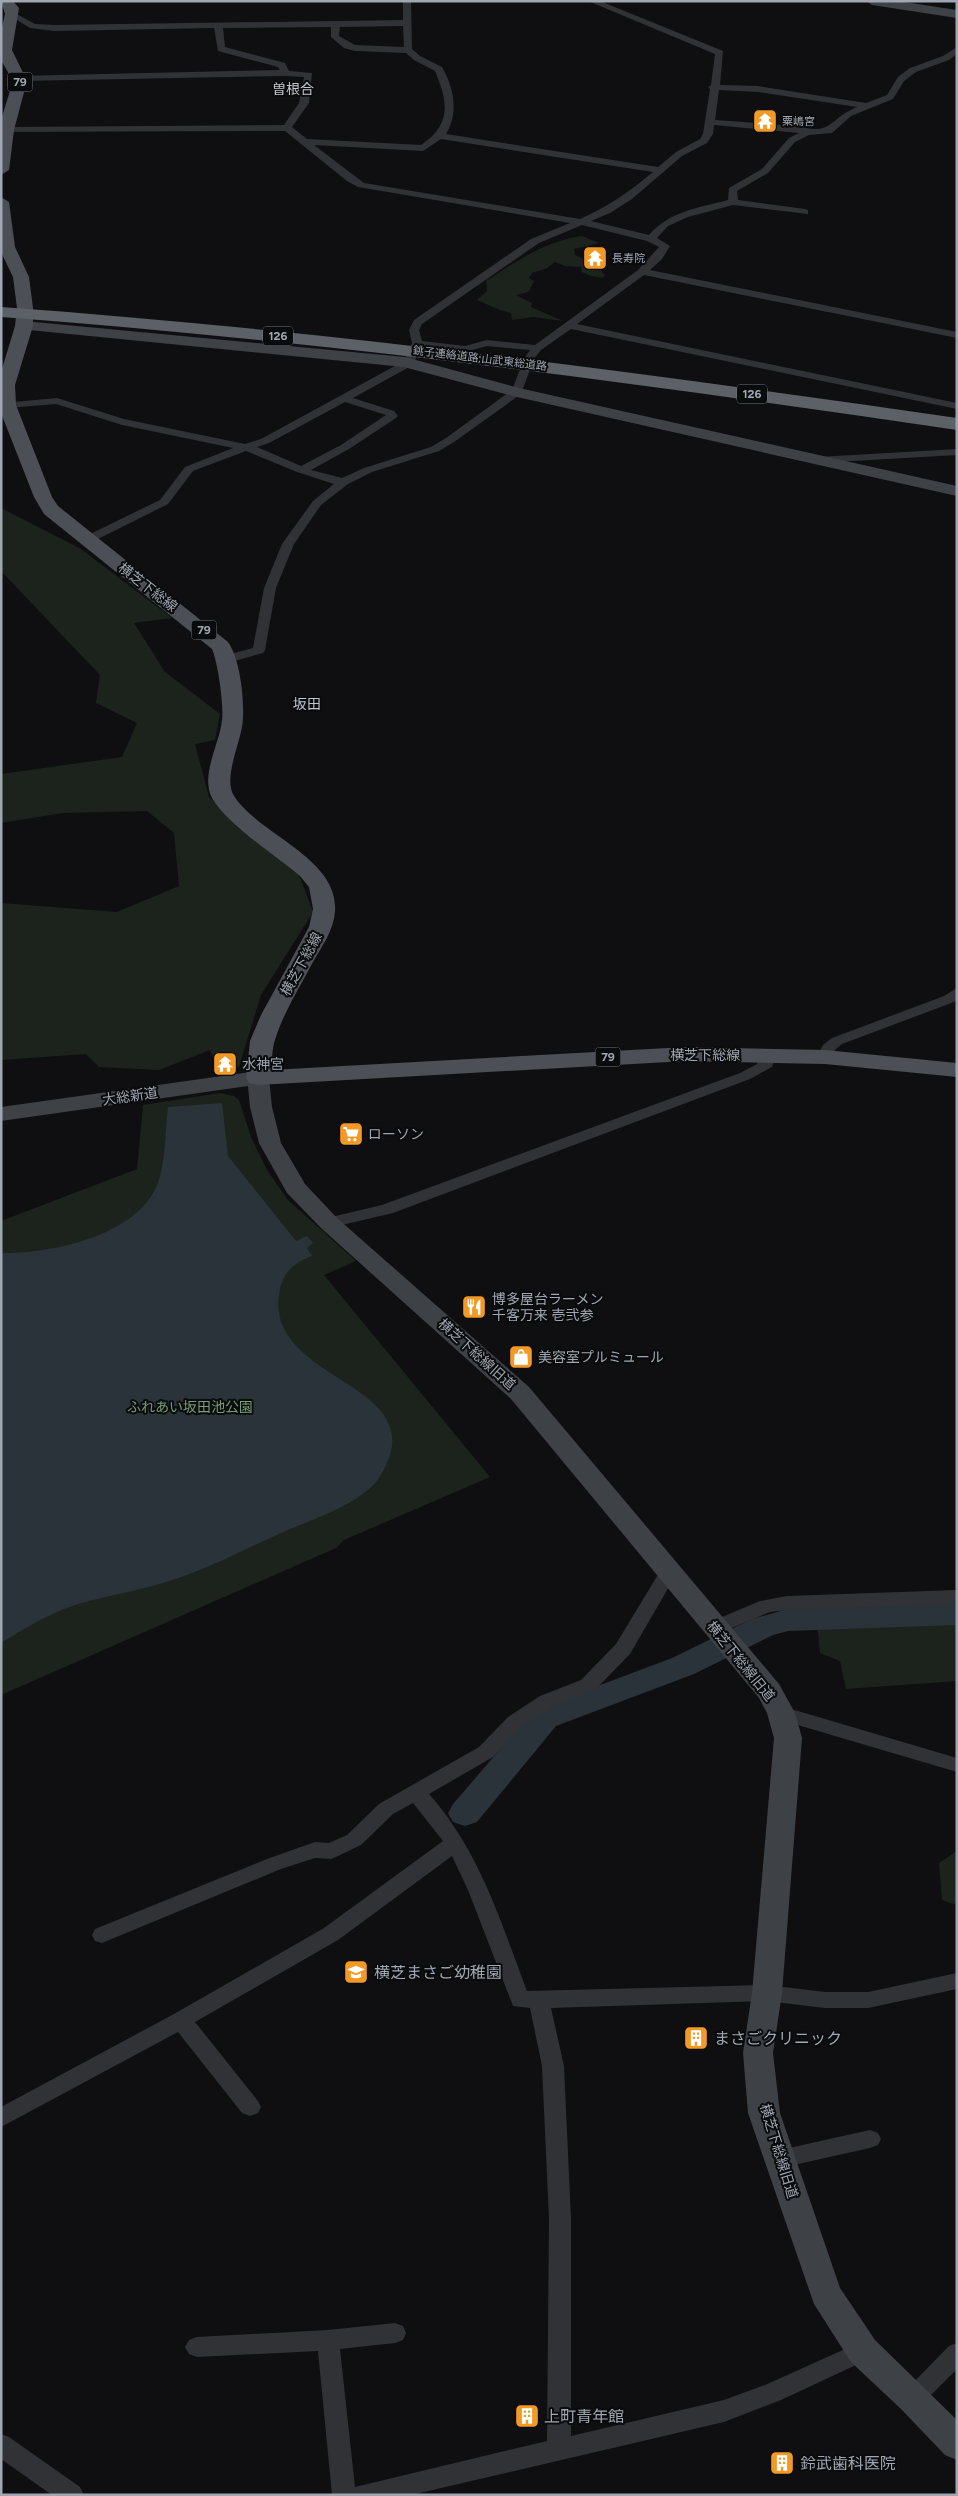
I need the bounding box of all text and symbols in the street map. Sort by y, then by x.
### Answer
road number: 79 [8,72,32,91]
district label: 曽根合 [272,81,314,98]
temple icon: 粟嶋宮 [752,108,778,134]
place label: 粟嶋宮 [782,115,815,128]
temple icon: 長寿院 [582,245,608,271]
place label: 長寿院 [612,252,645,265]
road number: 126 [263,326,293,346]
street label: 銚子連絡道路;山武東総道路 [412,344,548,373]
road number: 126 [737,384,767,404]
street label: 横芝下総線 [115,559,181,616]
road number: 79 [192,620,216,640]
district label: 坂田 [293,696,321,713]
street label: 横芝下総線 [277,930,326,999]
street label: 横芝下総線 [670,1047,740,1064]
road number: 79 [596,1048,620,1066]
temple icon: 水神宮 [212,1051,238,1077]
place label: 水神宮 [242,1056,284,1073]
street label: 大総新道 [101,1084,159,1109]
supermarket icon: ローソン [338,1121,364,1147]
place label: ローソン [368,1126,424,1143]
place label: 博多屋台ラーメン 千客万来 壱弐参 [492,1291,603,1324]
restaurant icon: 博多屋台ラーメン 千客万来 壱弐参 [461,1294,487,1320]
street label: 横芝下総線旧道 [435,1315,519,1393]
shop icon: 美容室プルミュール [508,1344,534,1370]
place label: 美容室プルミュール [538,1349,664,1366]
park label: ふれあい坂田池公園 [127,1399,253,1416]
street label: 横芝下総線旧道 [703,1618,778,1705]
school or university icon: 横芝まさご幼稚園 [343,1959,369,1985]
place label: 横芝まさご幼稚園 [374,1963,502,1982]
building icon: まさごクリニック [683,2025,709,2051]
place label: まさごクリニック [714,2029,842,2048]
street label: 横芝下総線旧道 [756,2102,801,2200]
building icon: 上町青年館 [514,2403,540,2429]
place label: 上町青年館 [544,2407,624,2426]
building icon: 鈴武歯科医院 [769,2450,795,2476]
place label: 鈴武歯科医院 [800,2454,896,2473]

